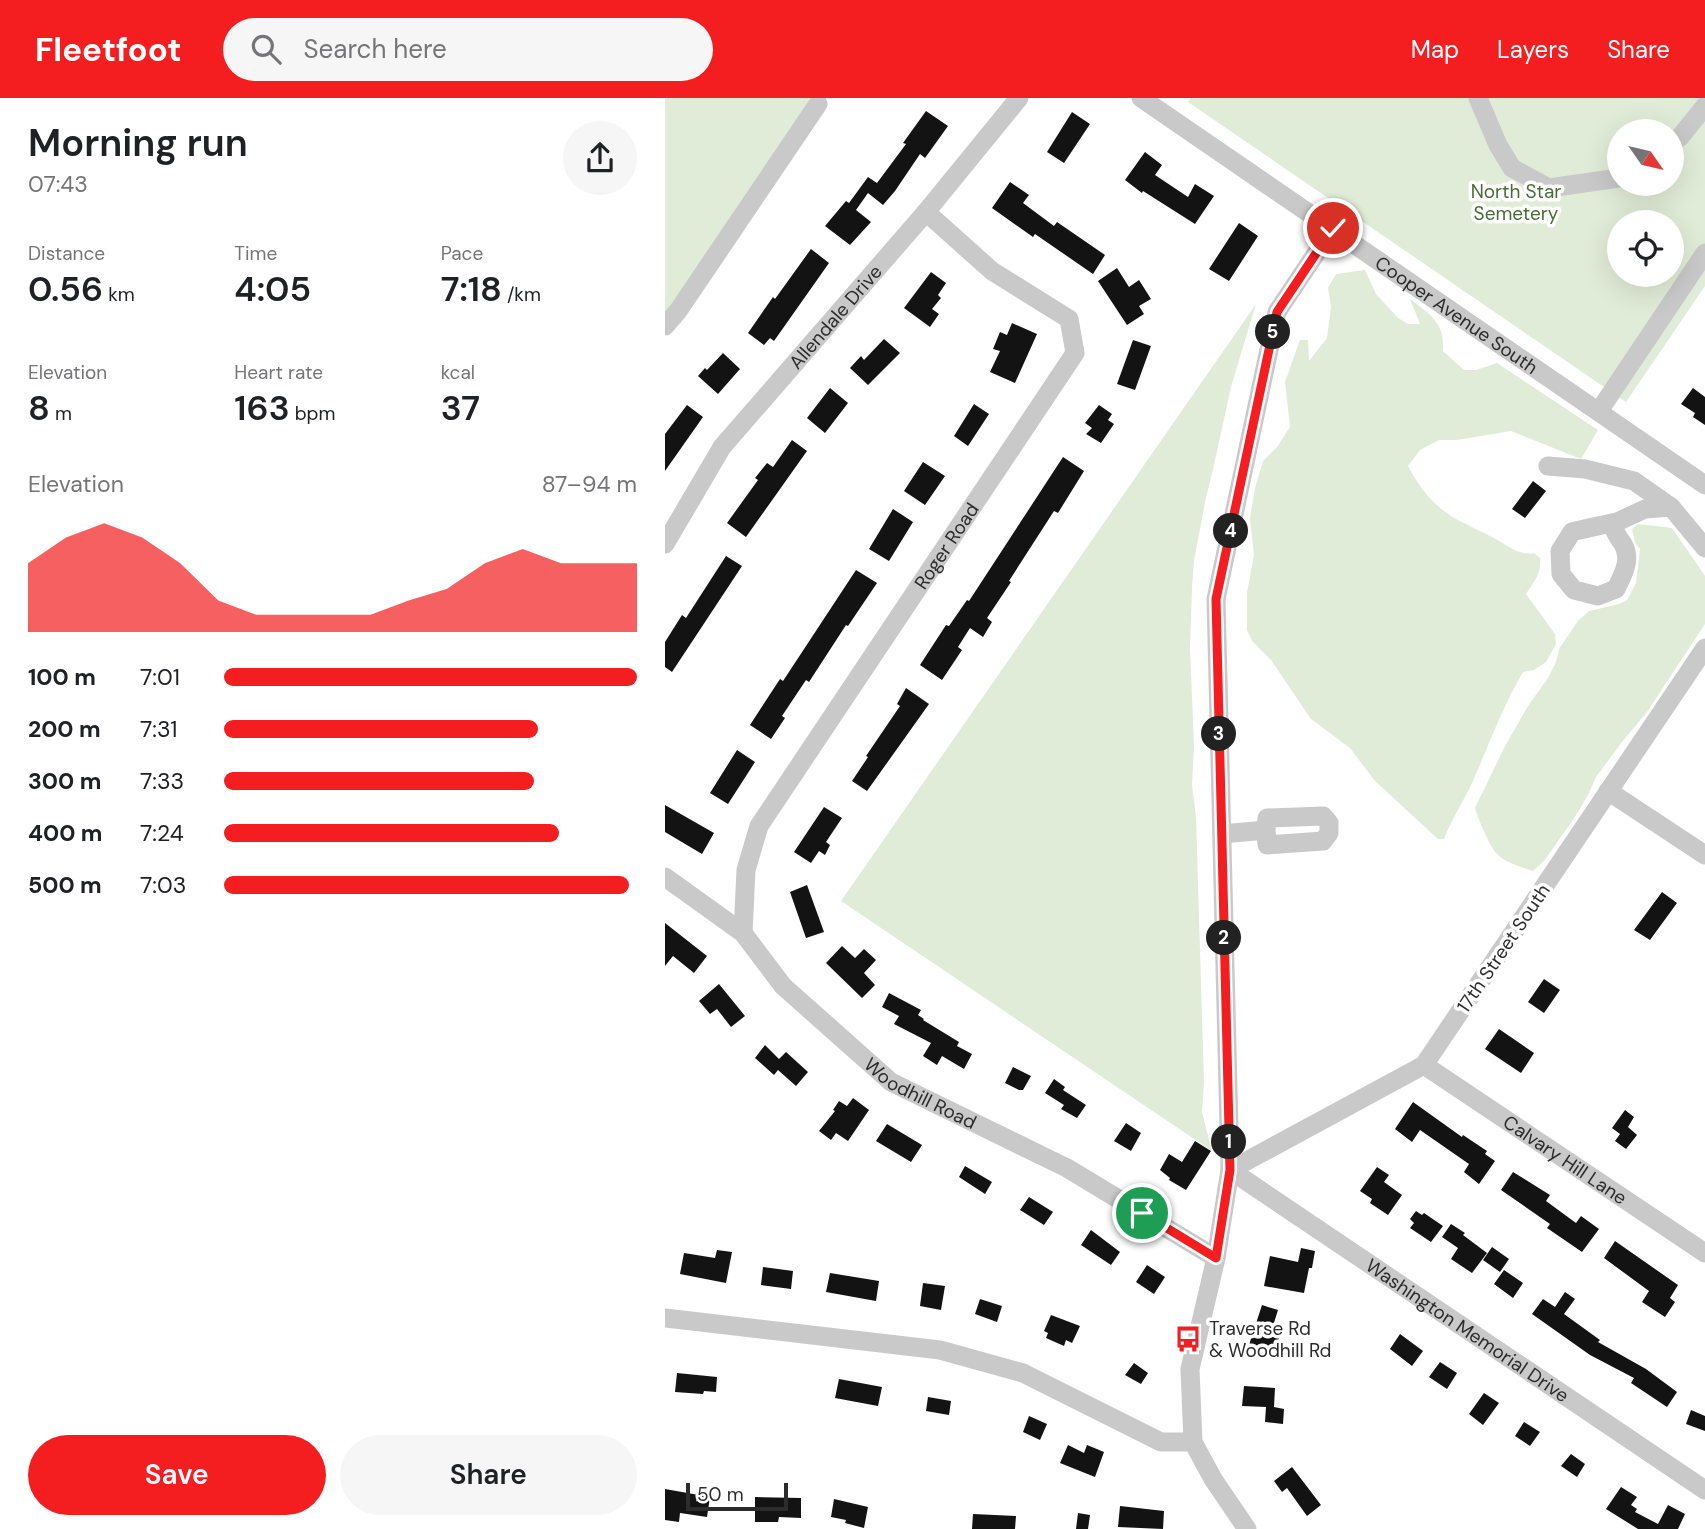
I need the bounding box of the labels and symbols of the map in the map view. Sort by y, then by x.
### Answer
north arrow [1607,119,1683,196]
park label: North Star Semetery [1471,179,1561,226]
pin [1303,198,1363,258]
street label: Cooper Avenue South [1370,250,1543,380]
street label: Allendale Drive [783,260,888,374]
pin: 5 [1255,314,1291,350]
street label: Roger Road [909,498,985,594]
pin: 4 [1213,514,1249,548]
pin: 3 [1201,716,1237,752]
street label: 17th Street South [1451,879,1556,1017]
pin: 2 [1207,920,1241,956]
street label: Woodhill Road [859,1052,980,1135]
street label: Calvary Hill Lane [1498,1110,1632,1210]
pin: 1 [1211,1124,1247,1160]
pin [1112,1183,1172,1243]
street label: Washington Memorial Drive [1361,1253,1574,1408]
place label: Traverse Rd & Woodhill Rd [1209,1316,1332,1363]
bus stop icon: Traverse Rd & Woodhill Rd [1173,1324,1203,1354]
scale bar [686,1480,787,1512]

